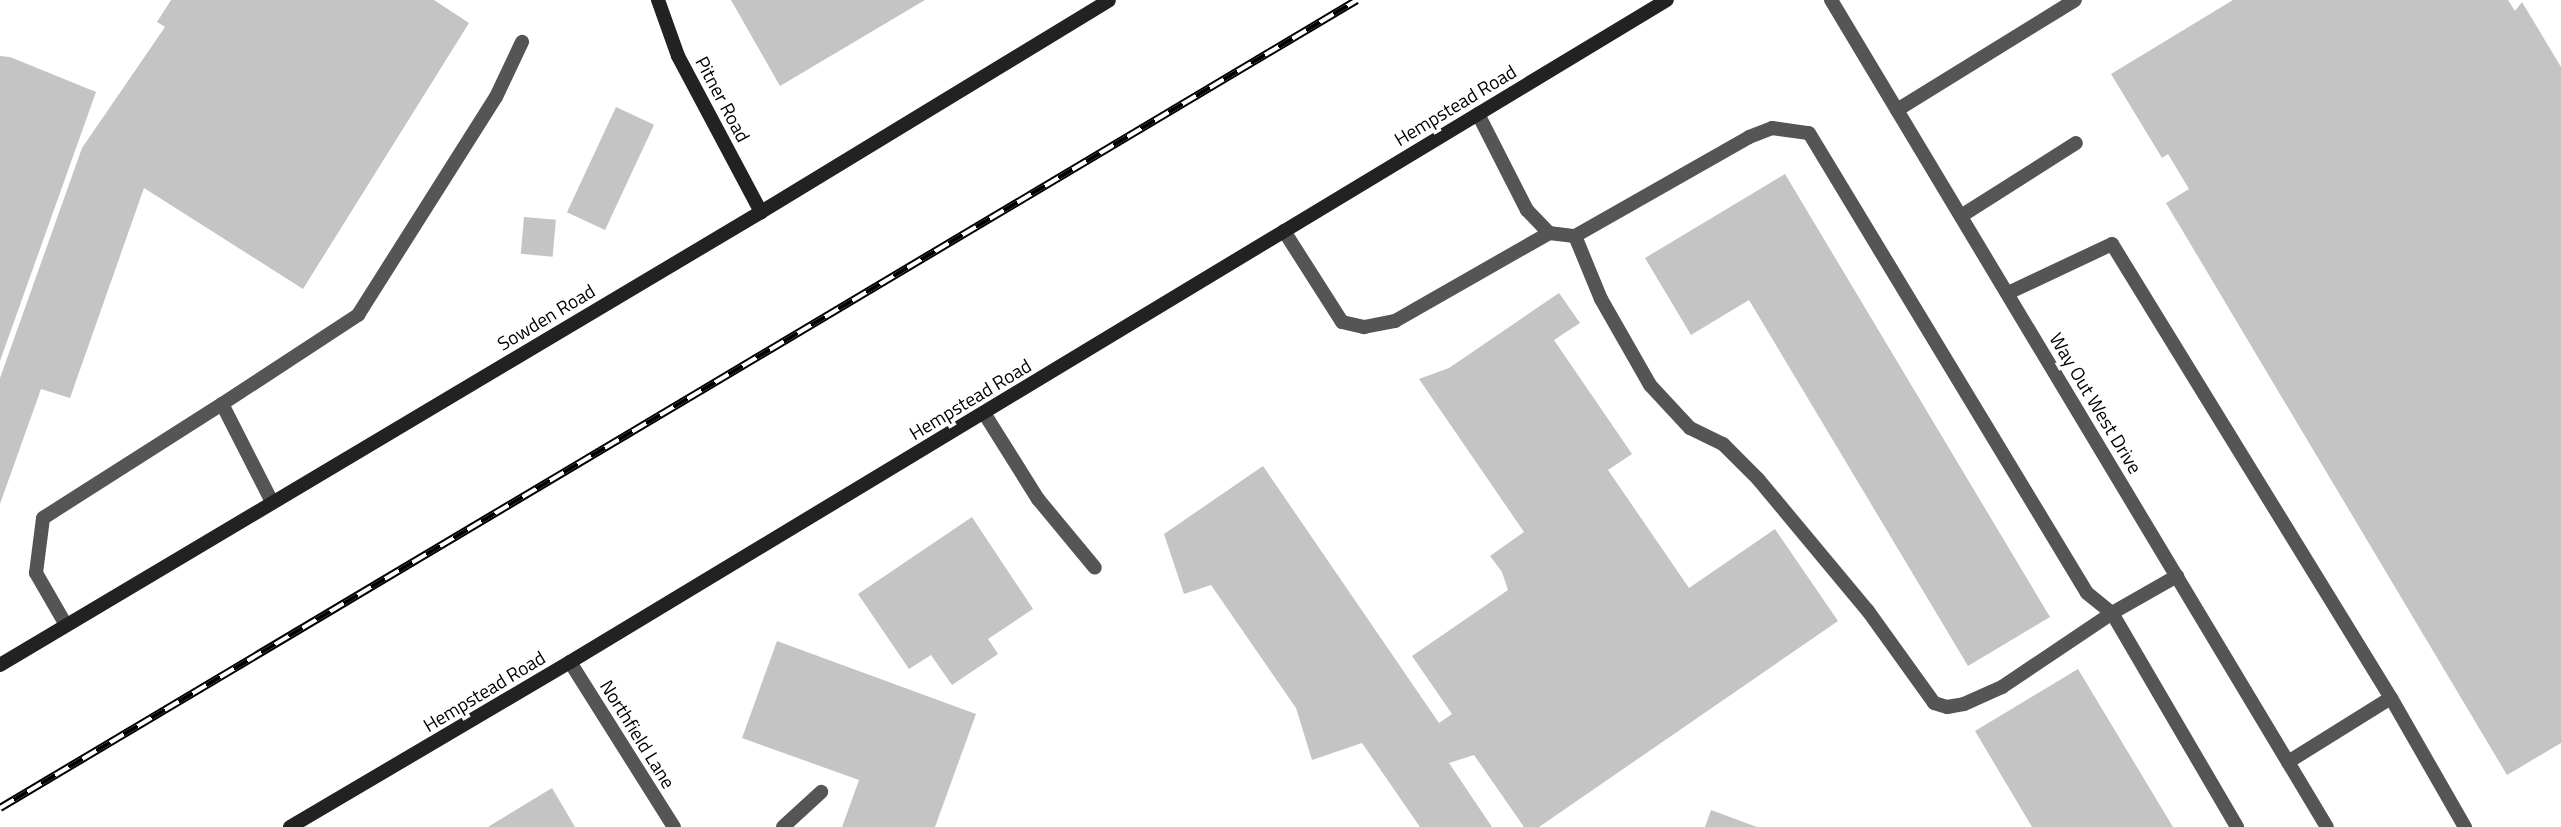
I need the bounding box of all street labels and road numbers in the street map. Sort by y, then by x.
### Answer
street label: Pitner Road [691,52,755,146]
street label: Hempstead Road [1390,60,1520,150]
street label: Sowden Road [493,279,599,355]
street label: Way Out West Drive [2045,329,2147,477]
street label: Hempstead Road [905,354,1035,444]
street label: Hempstead Road [419,646,549,736]
street label: Northfield Lane [596,676,680,792]

